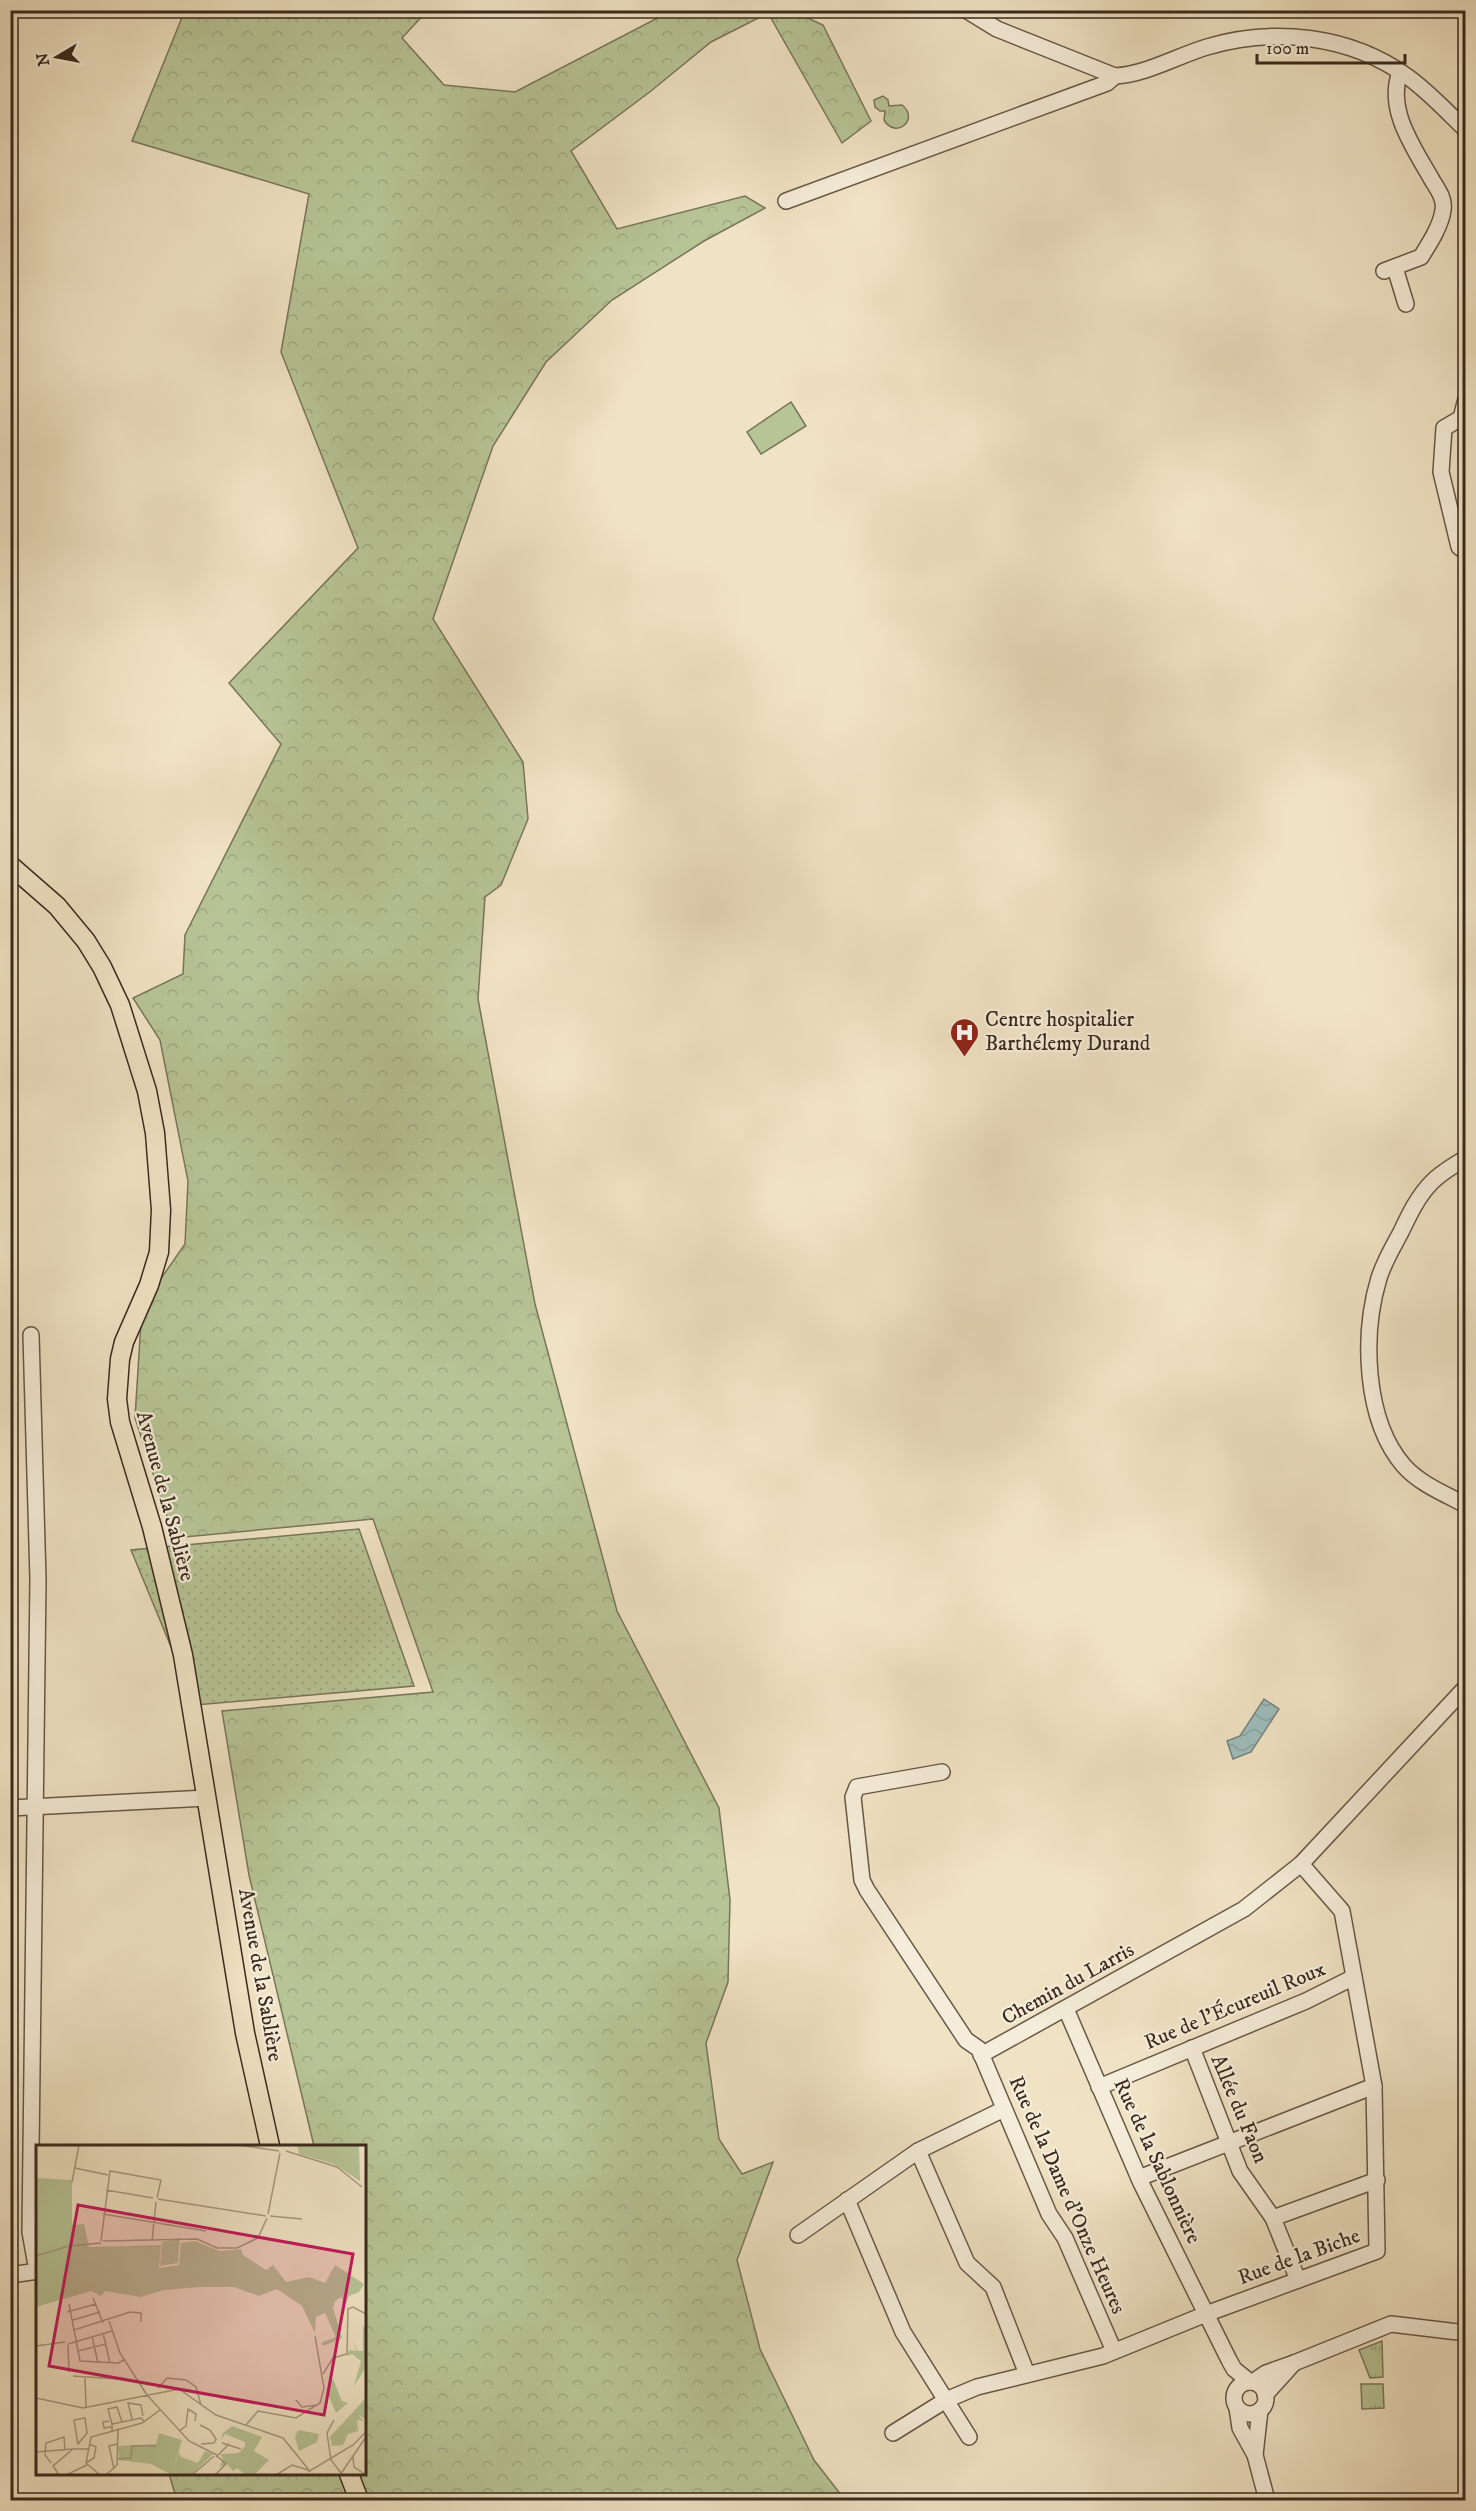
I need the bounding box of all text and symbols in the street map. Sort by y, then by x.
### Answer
north arrow [27,27,87,87]
scale bar [1257,27,1406,65]
text: 100 m [1266,38,1309,60]
text: N [32,51,54,68]
place label: Centre hospitalier Barthélemy Durand [985,1007,1151,1057]
hospital icon: Centre hospitalier Barthélemy Durand [948,1016,980,1058]
street label: Avenue de la Sablière [130,1408,200,1584]
street label: Avenue de la Sablière [232,1887,288,2064]
street label: Chemin du Larris [997,1937,1139,2031]
street label: Rue de l'Écureuil Roux [1140,1955,1329,2056]
street label: Allée du Faon [1205,2051,1273,2167]
street label: Rue de la Dame d'Onze Heures [1003,2072,1131,2318]
street label: Rue de la Sablonnière [1107,2074,1207,2248]
inset map [36,2145,366,2475]
street label: Rue de la Biche [1234,2223,1364,2291]

